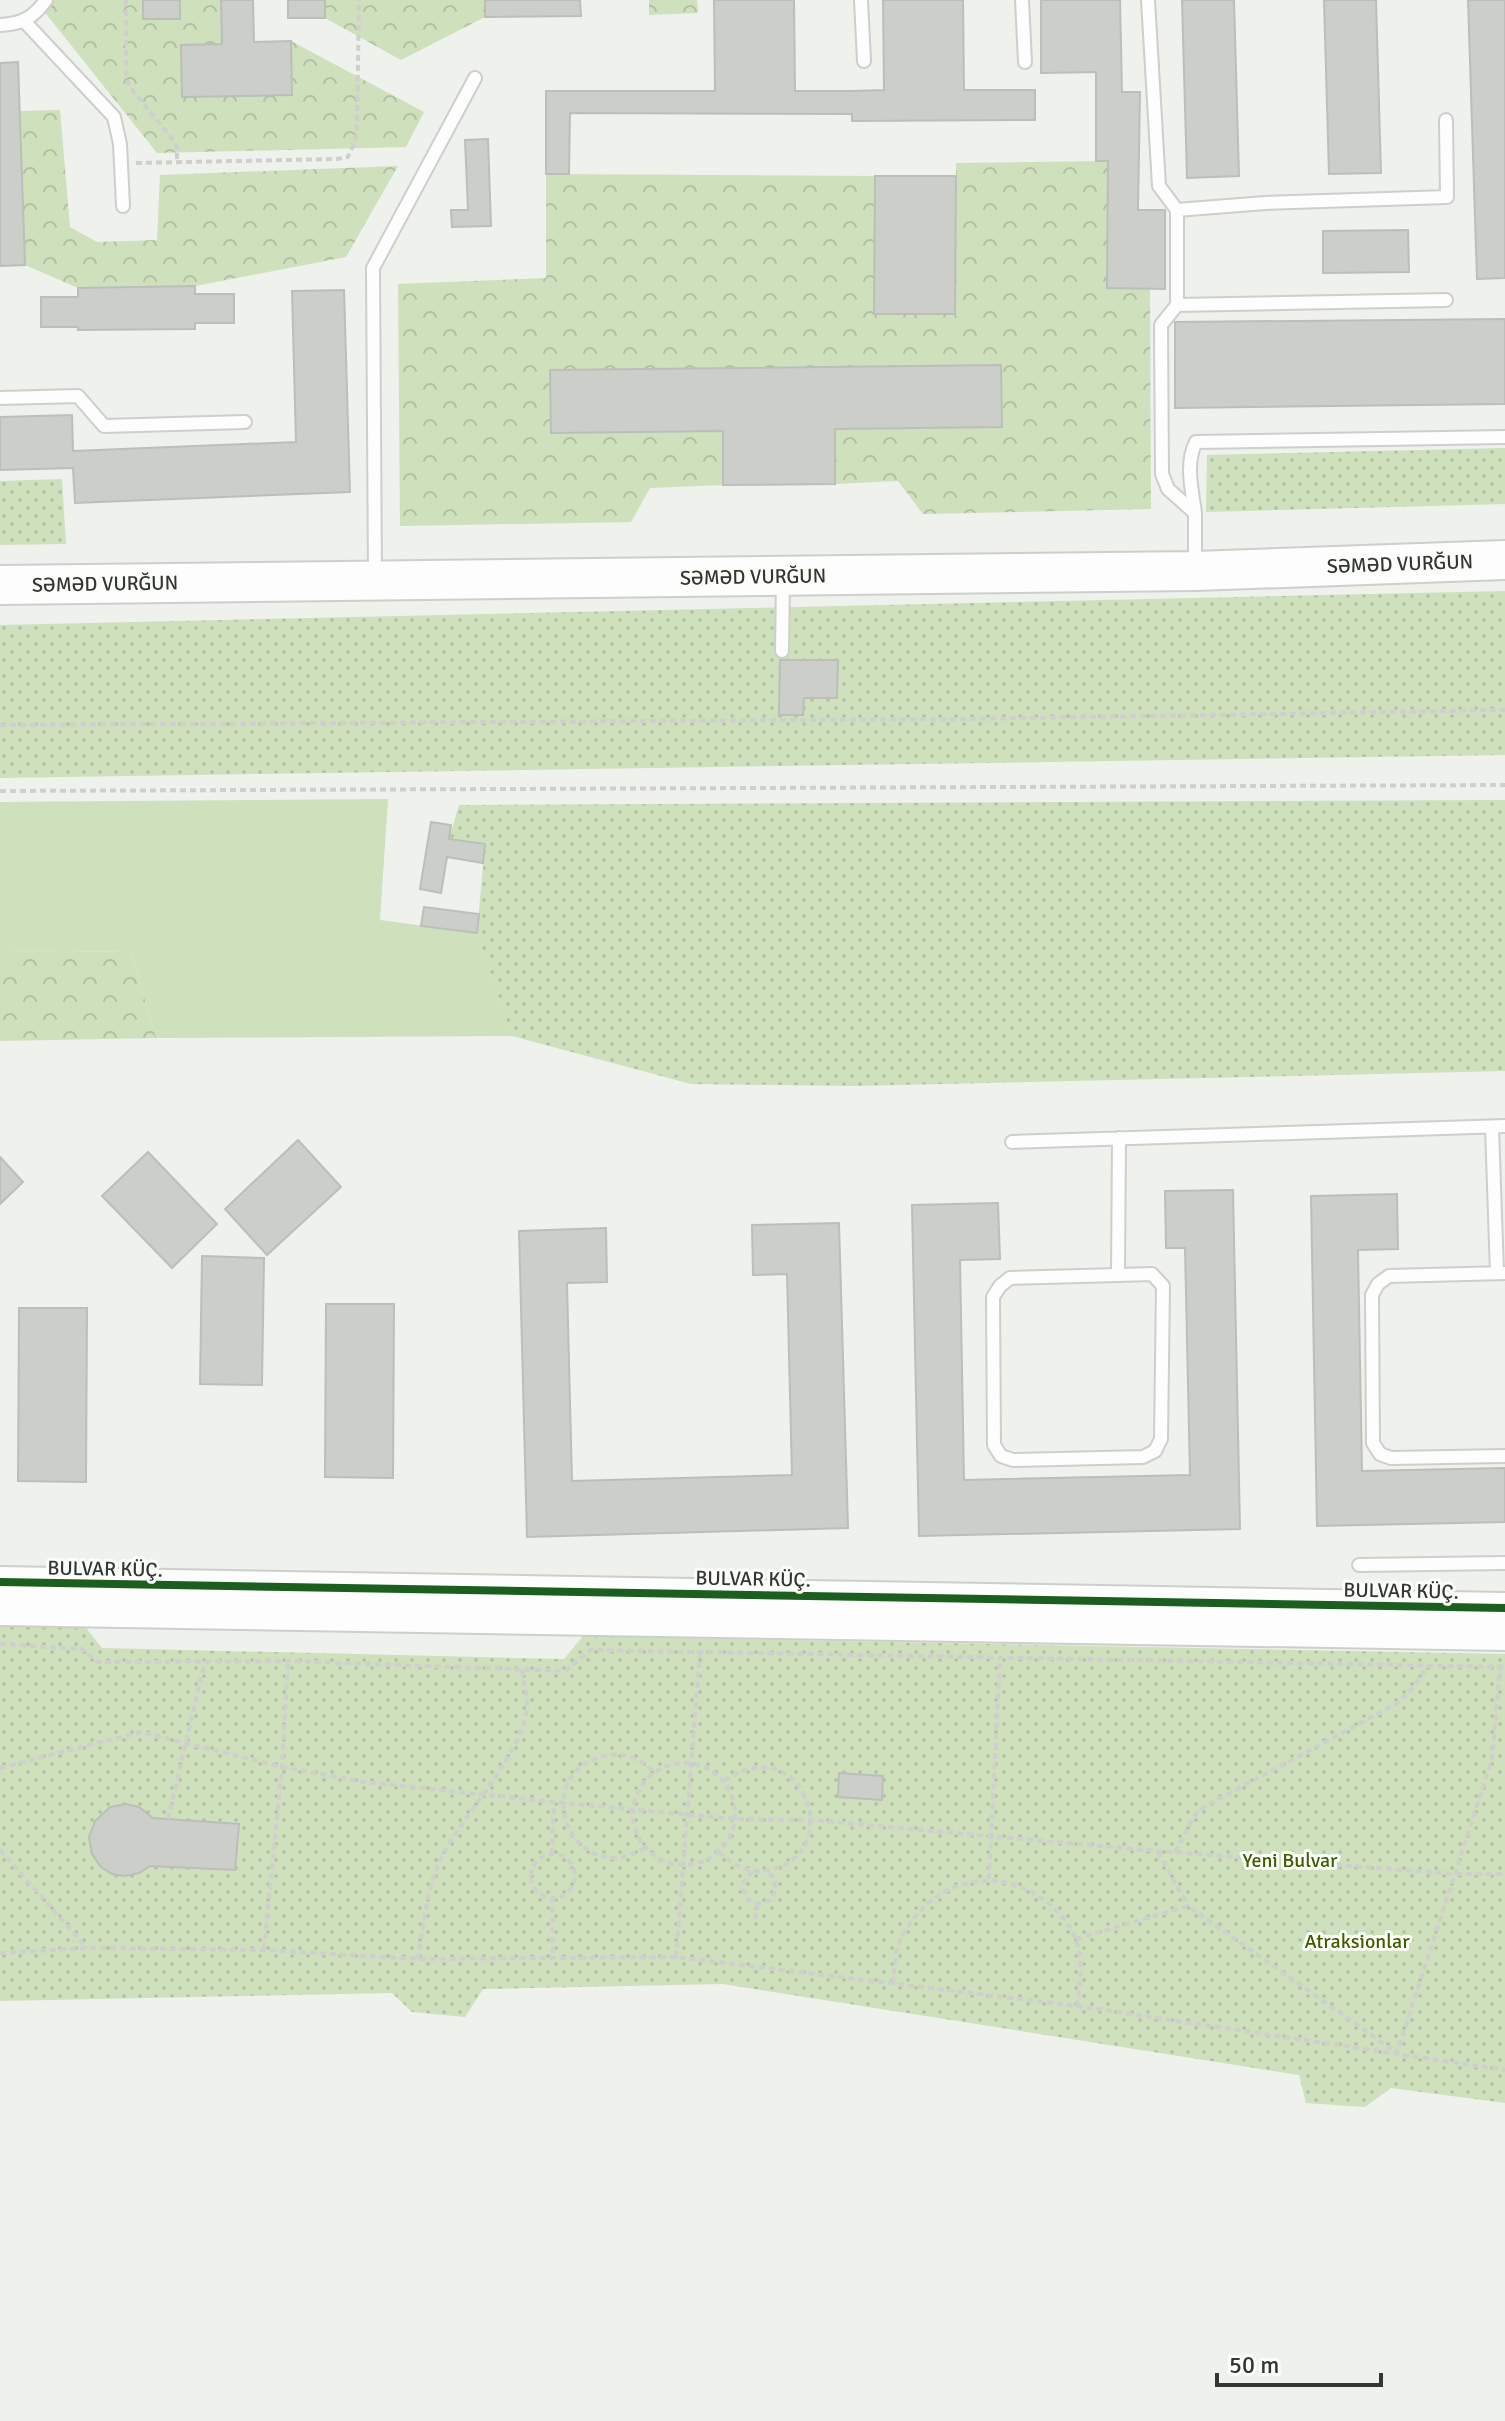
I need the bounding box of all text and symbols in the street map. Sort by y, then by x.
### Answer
street label: SƏMƏD VURĞUN [1326,549,1474,579]
street label: SƏMƏD VURĞUN [680,563,826,591]
street label: SƏMƏD VURĞUN [32,570,178,598]
street label: BULVAR KÜÇ. [47,1555,163,1583]
street label: BULVAR KÜÇ. [695,1565,811,1593]
street label: BULVAR KÜÇ. [1343,1577,1459,1605]
park label: Yeni Bulvar [1243,1848,1338,1873]
park label: Atraksionlar [1304,1929,1410,1954]
scale bar [1217,2337,1381,2387]
text: 50 m [1229,2350,1279,2380]

